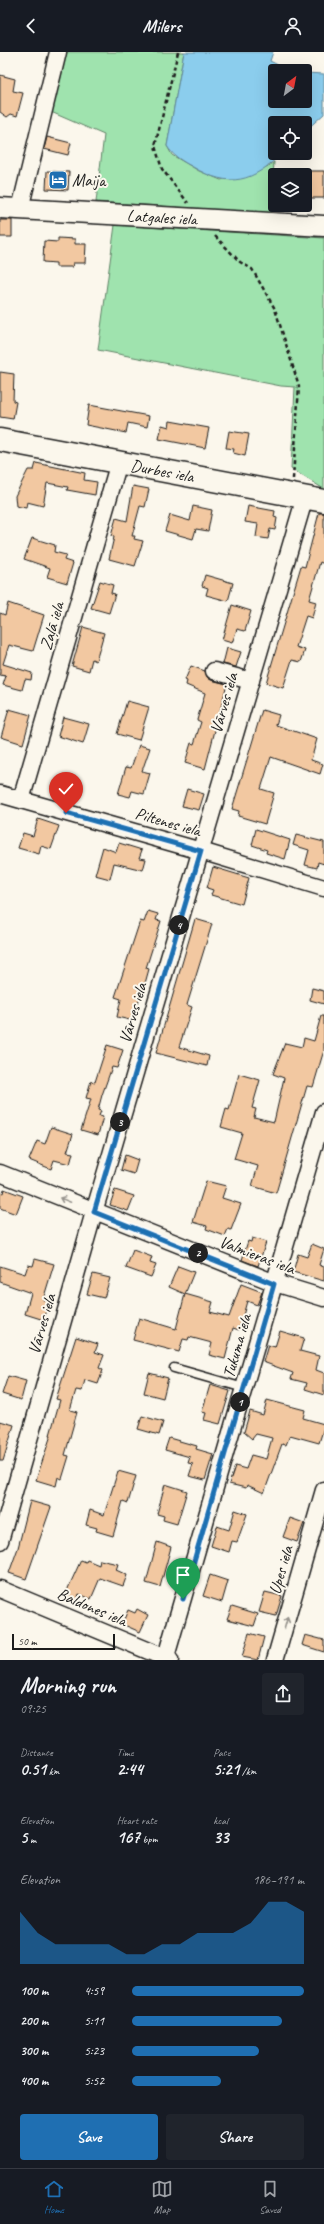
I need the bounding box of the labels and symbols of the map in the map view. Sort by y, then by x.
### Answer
north arrow [268,64,312,108]
hotel icon: Maija [47,169,69,191]
place label: Maija [72,170,107,191]
street label: Latgales iela [126,205,199,230]
street label: Durbes iela [129,454,197,487]
street label: Zaļā iela [35,598,69,652]
street label: Vārves iela [205,669,243,736]
pin [49,772,83,813]
street label: Piltenes iela [133,803,205,842]
pin: 4 [169,915,189,935]
street label: Vārves iela [114,979,152,1046]
pin: 3 [110,1112,130,1132]
one-way arrow [60,1196,72,1203]
street label: Valmieras iela [216,1231,299,1280]
pin: 2 [188,1243,208,1263]
street label: Vārves iela [23,1290,61,1357]
street label: Tukuma iela [218,1310,257,1380]
pin: 1 [230,1392,250,1412]
street label: Upes iela [264,1542,298,1597]
pin [166,1558,200,1599]
street label: Baldones iela [54,1583,132,1632]
one-way arrow [283,1616,290,1629]
scale bar [12,1632,115,1651]

